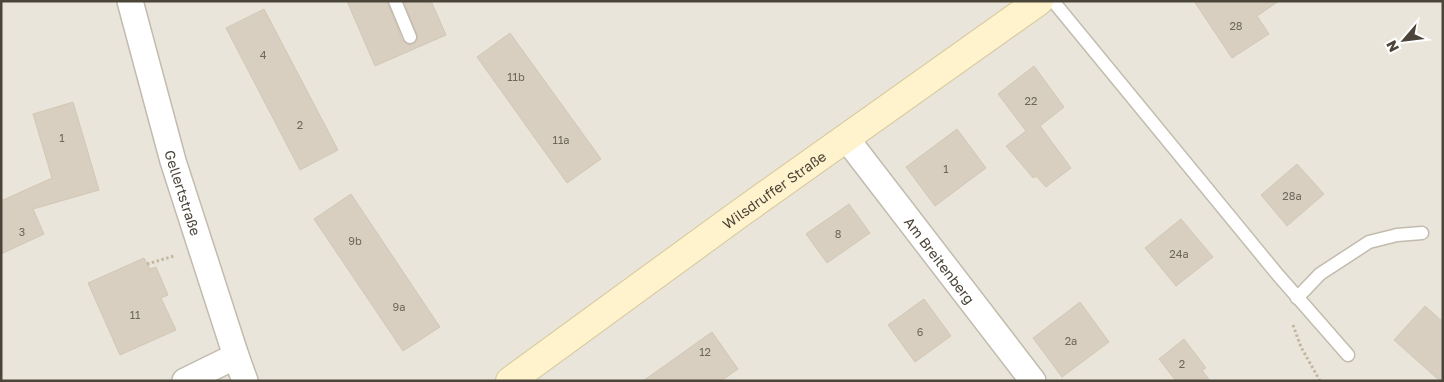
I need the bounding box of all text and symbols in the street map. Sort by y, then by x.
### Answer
north arrow [1379,15,1429,65]
house number: 28 [1229,19,1243,32]
text: N [1382,38,1402,55]
house number: 4 [260,48,267,61]
house number: 11b [507,70,525,83]
house number: 22 [1025,94,1037,107]
house number: 2 [297,118,303,131]
house number: 1 [59,131,65,144]
house number: 11a [553,133,569,146]
street label: Wilsdruffer Straße [719,147,829,232]
street label: Gellertstraße [162,148,205,238]
house number: 1 [943,162,949,175]
house number: 28a [1282,189,1302,202]
street label: Am Breitenberg [901,213,979,307]
house number: 3 [19,225,25,238]
house number: 8 [835,227,842,240]
house number: 9b [348,234,362,247]
house number: 24a [1169,247,1189,260]
house number: 9a [393,300,405,313]
house number: 11 [130,308,140,321]
house number: 6 [917,325,924,338]
house number: 2a [1065,334,1077,347]
house number: 12 [699,345,711,358]
house number: 2 [1179,357,1185,370]

